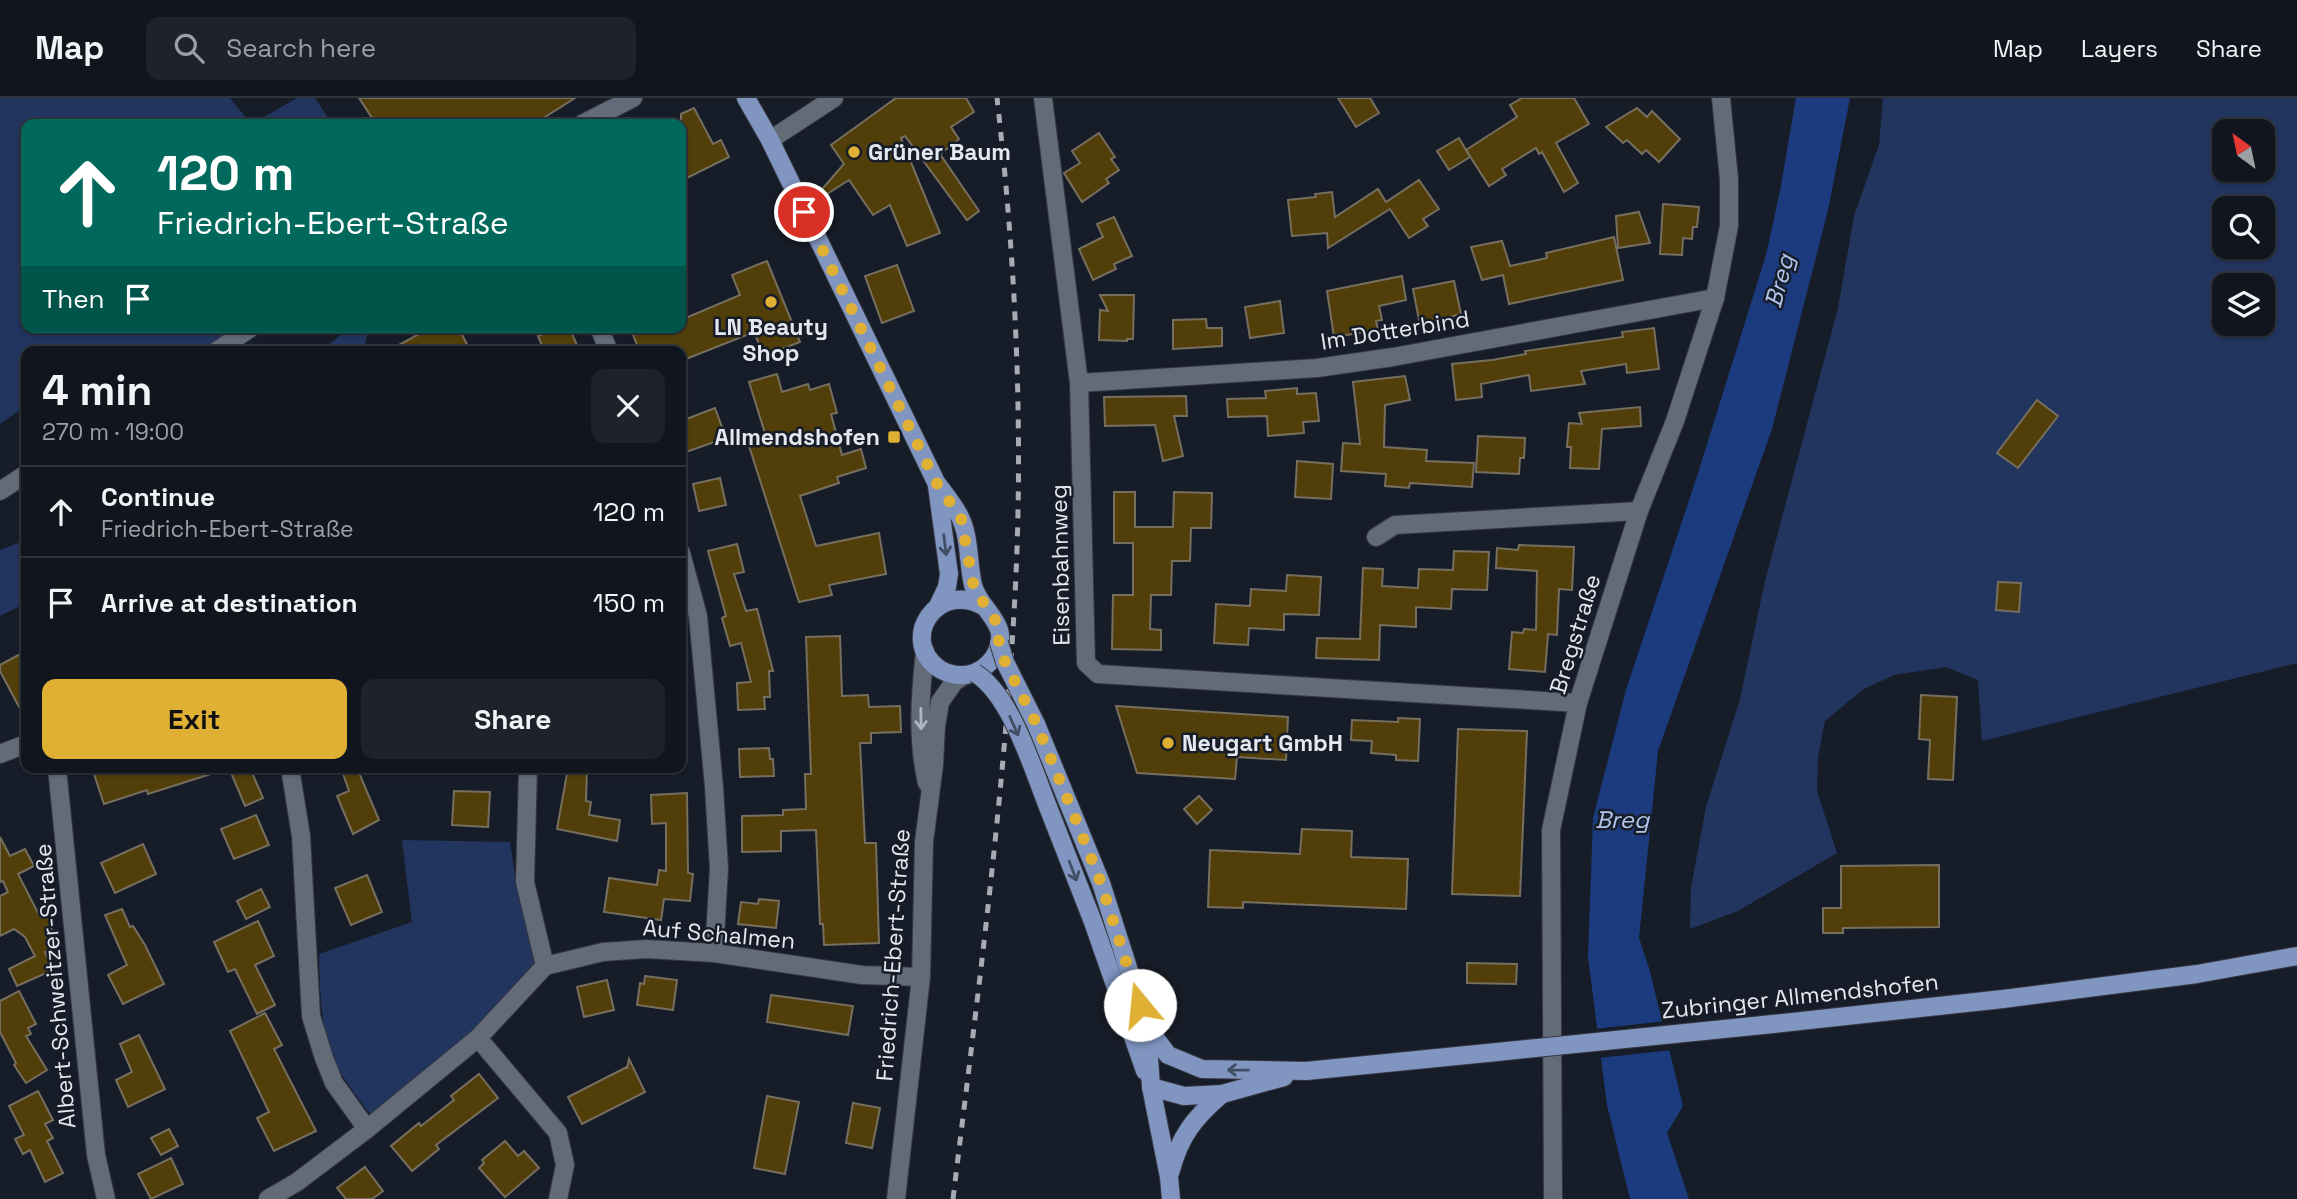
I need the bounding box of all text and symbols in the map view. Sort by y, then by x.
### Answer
search box [146,17,636,80]
text: Map [35,27,104,69]
icon: search [170,29,208,67]
text: Search here [226,31,376,65]
text: Map [1993,33,2043,64]
text: Layers [2081,33,2158,64]
text: Share [2196,33,2262,64]
north arrow [2212,119,2275,182]
map controls [2212,119,2275,336]
place label: Grüner Baum [868,137,1011,167]
text: 120 m [157,142,294,204]
marker: Grüner Baum [846,144,862,160]
icon: ahead [42,147,133,238]
pin [774,182,834,242]
icon: arrive [785,193,823,231]
button: search [2212,196,2275,259]
text: Friedrich-Ebert-Straße [157,203,509,243]
water label: Breg [1757,249,1801,311]
button: layers [2212,273,2275,336]
icon: arrive [119,280,157,318]
text: Then [42,282,105,316]
marker: LN Beauty Shop [763,294,779,310]
street label: Im Dotterbind [1318,303,1472,357]
place label: LN Beauty Shop [714,312,828,368]
text: 4 min [42,364,152,417]
button: close [591,369,665,443]
text: 270 m · 19:00 [42,417,184,447]
place label: Allmendshofen [714,422,880,452]
marker: Allmendshofen [886,429,902,445]
text: Continue [101,480,215,514]
street label: Eisenbahnweg [1044,484,1076,646]
icon: ahead [42,493,80,531]
text: 120 m [593,495,665,529]
text: Friedrich-Ebert-Straße [101,514,354,544]
one-way arrow [938,533,951,555]
street label: Bregstraße [1543,570,1607,698]
icon: arrive [42,584,80,622]
text: Arrive at destination [101,586,358,620]
text: 150 m [593,586,665,620]
button: Exit [42,679,347,759]
button: Share [361,679,665,759]
one-way arrow [914,707,927,730]
one-way arrow [1008,715,1021,737]
place label: Neugart GmbH [1182,728,1343,758]
marker: Neugart GmbH [1160,735,1176,751]
water label: Breg [1595,804,1651,835]
street label: Friedrich-Ebert-Straße [869,828,917,1082]
street label: Albert-Schweitzer-Straße [28,842,82,1130]
one-way arrow [1067,859,1080,881]
street label: Auf Schalmen [642,912,796,956]
street label: Zubringer Allmendshofen [1660,967,1940,1025]
position arrow [1103,968,1177,1042]
one-way arrow [1227,1063,1250,1076]

